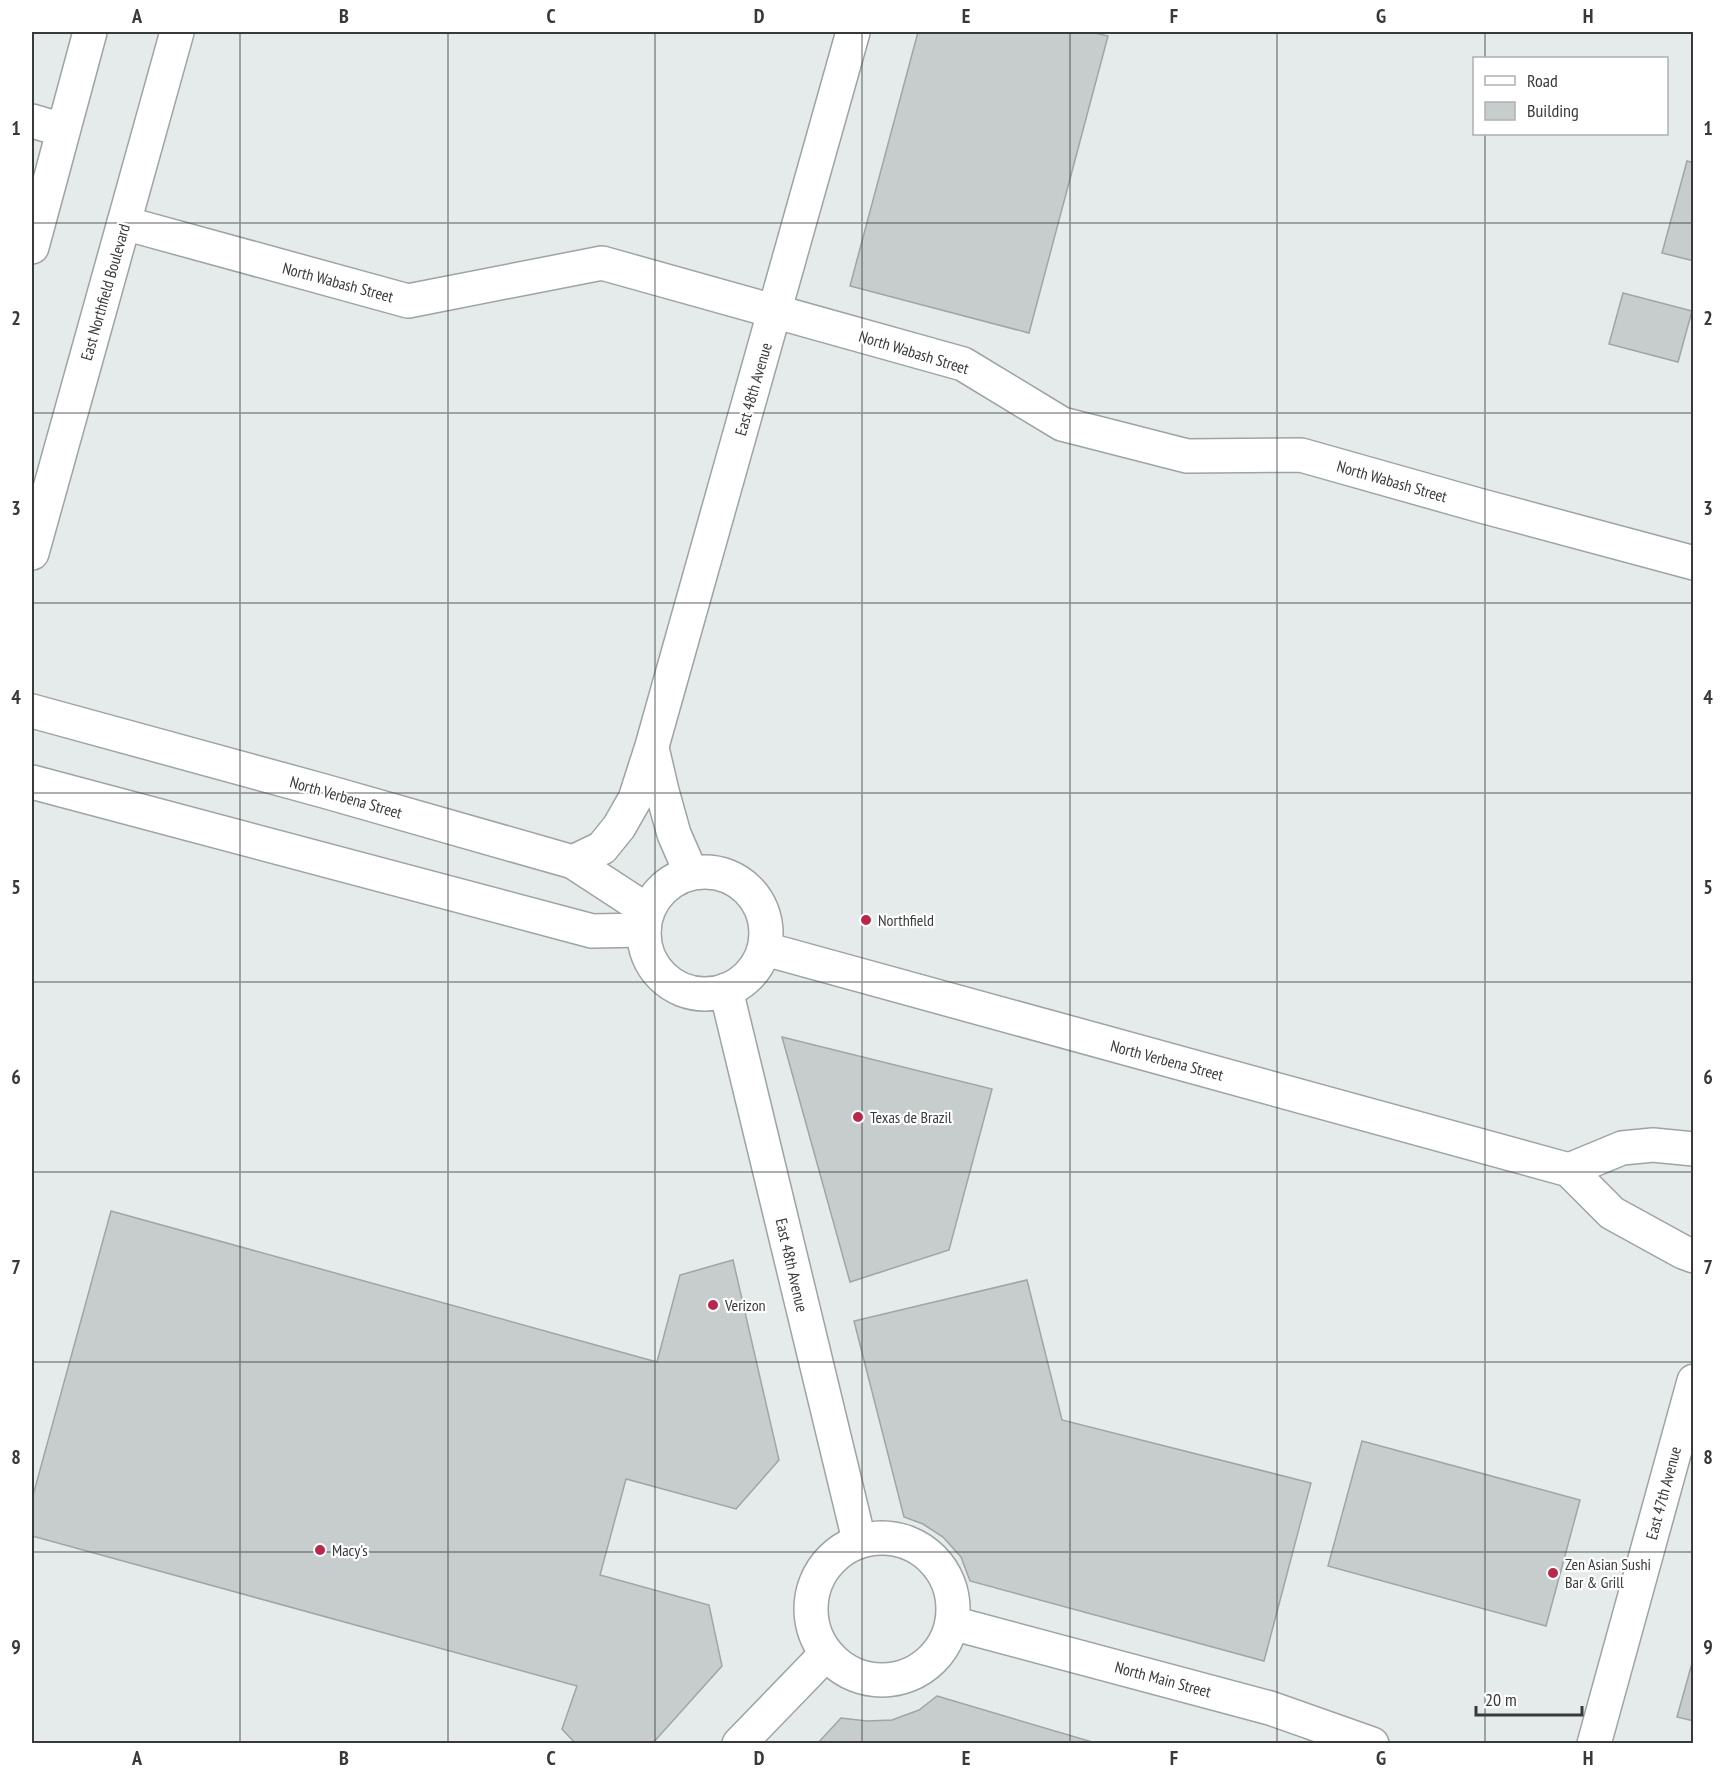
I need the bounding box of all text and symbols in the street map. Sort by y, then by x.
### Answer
text: A [131,3,143,29]
text: B [339,3,349,29]
text: C [546,3,556,29]
text: D [754,3,765,29]
text: E [962,3,970,29]
text: F [1170,3,1178,29]
text: G [1376,3,1386,29]
text: H [1583,3,1593,29]
legend [1473,57,1668,135]
text: Road [1527,69,1558,92]
text: Building [1527,99,1579,122]
text: 1 [11,115,21,141]
text: 1 [1703,115,1713,141]
street label: East Northfield Boulevard [76,221,134,363]
street label: North Wabash Street [280,258,396,307]
text: 2 [11,305,21,331]
text: 2 [1703,305,1713,331]
street label: North Wabash Street [857,326,972,378]
street label: East 48th Avenue [730,340,776,438]
street label: North Wabash Street [1335,456,1450,506]
text: 3 [11,495,21,521]
text: 3 [1703,495,1713,521]
text: 4 [11,684,21,710]
text: 4 [1703,684,1713,710]
street label: North Verbena Street [288,771,405,823]
text: 5 [11,874,21,900]
text: 5 [1703,874,1713,900]
place label: Northfield [878,910,934,930]
marker: Northfield [859,913,873,927]
street label: North Verbena Street [1108,1035,1226,1085]
text: 6 [11,1064,21,1090]
text: 6 [1703,1064,1713,1090]
place label: Texas de Brazil [870,1107,952,1127]
marker: Texas de Brazil [851,1110,865,1124]
street label: East 48th Avenue [771,1216,813,1314]
text: 7 [11,1254,21,1280]
text: 7 [1703,1254,1713,1280]
place label: Verizon [724,1295,766,1315]
marker: Verizon [706,1298,720,1312]
text: 8 [11,1444,21,1470]
street label: East 47th Avenue [1641,1444,1685,1542]
text: 8 [1703,1444,1713,1470]
place label: Macy's [332,1540,368,1560]
marker: Macy's [313,1543,327,1557]
place label: Zen Asian Sushi Bar & Grill [1565,1554,1651,1592]
marker: Zen Asian Sushi Bar & Grill [1546,1566,1560,1580]
text: 9 [11,1634,21,1660]
text: 9 [1703,1634,1713,1660]
street label: North Main Street [1113,1657,1214,1702]
scale bar [1476,1679,1582,1717]
text: 20 m [1485,1688,1517,1711]
text: A [131,1745,143,1771]
text: B [339,1745,349,1771]
text: C [546,1745,556,1771]
text: D [754,1745,765,1771]
text: E [962,1745,970,1771]
text: F [1170,1745,1178,1771]
text: G [1376,1745,1386,1771]
text: H [1583,1745,1593,1771]

